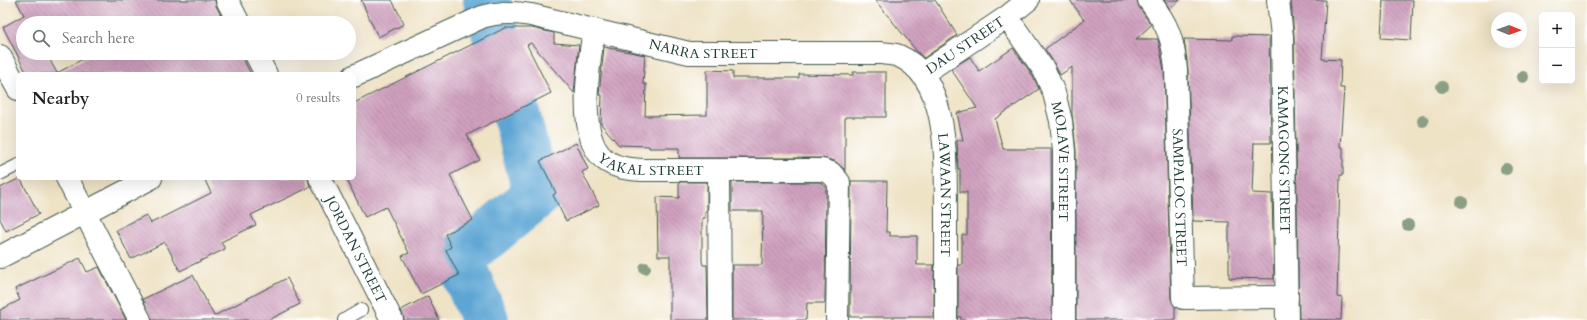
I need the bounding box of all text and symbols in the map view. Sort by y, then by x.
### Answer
street label: DAU STREET [922,12,1008,78]
north arrow [1491,12,1527,48]
map controls [1539,12,1575,84]
button: + [1539,12,1575,48]
search box [16,16,356,60]
icon: search [30,27,52,49]
text: Search here [62,28,135,48]
street label: NARRA STREET [647,34,758,63]
button: − [1539,48,1575,84]
street label: KAMAGONG STREET [1273,86,1295,234]
text: Nearby [32,87,89,110]
text: 0 results [296,89,340,107]
street label: MOLAVE STREET [1047,99,1074,222]
street label: SAMPALOC STREET [1168,128,1192,267]
street label: LAWAAN STREET [933,132,956,257]
street label: YAKAL STREET [594,148,704,180]
street label: JORDAN STREET [320,191,391,306]

